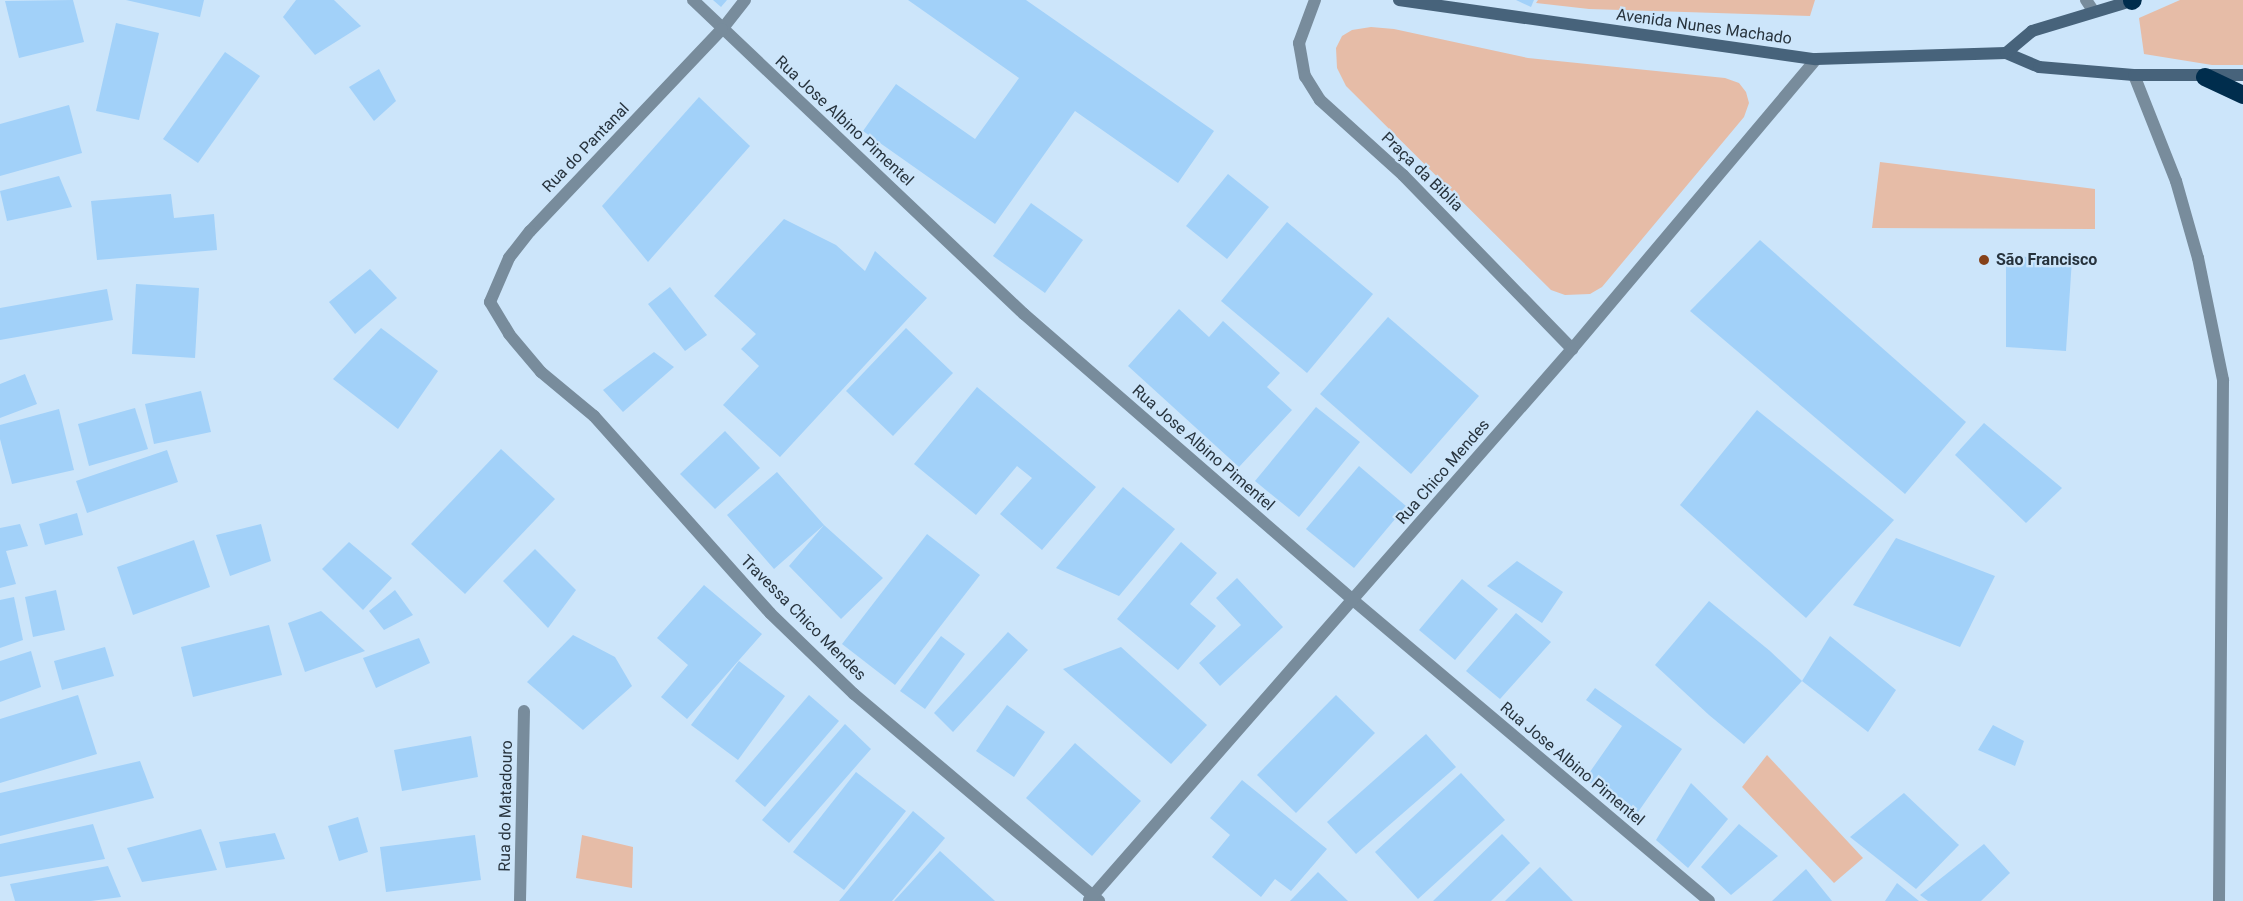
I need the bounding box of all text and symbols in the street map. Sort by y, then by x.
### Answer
street label: Avenida Nunes Machado [1615,5,1793,49]
street label: Rua Jose Albino Pimentel [771,52,917,190]
street label: Rua do Pantanal [539,99,633,197]
street label: Praça da Biblia [1377,128,1467,216]
place label: São Francisco [1996,250,2097,270]
marker: São Francisco [1977,253,1991,267]
street label: Rua Jose Albino Pimentel [1128,381,1278,515]
street label: Rua Chico Mendes [1392,416,1494,528]
street label: Travessa Chico Mendes [736,551,870,685]
street label: Rua Jose Albino Pimentel [1496,698,1648,830]
street label: Rua do Matadouro [495,740,517,872]

